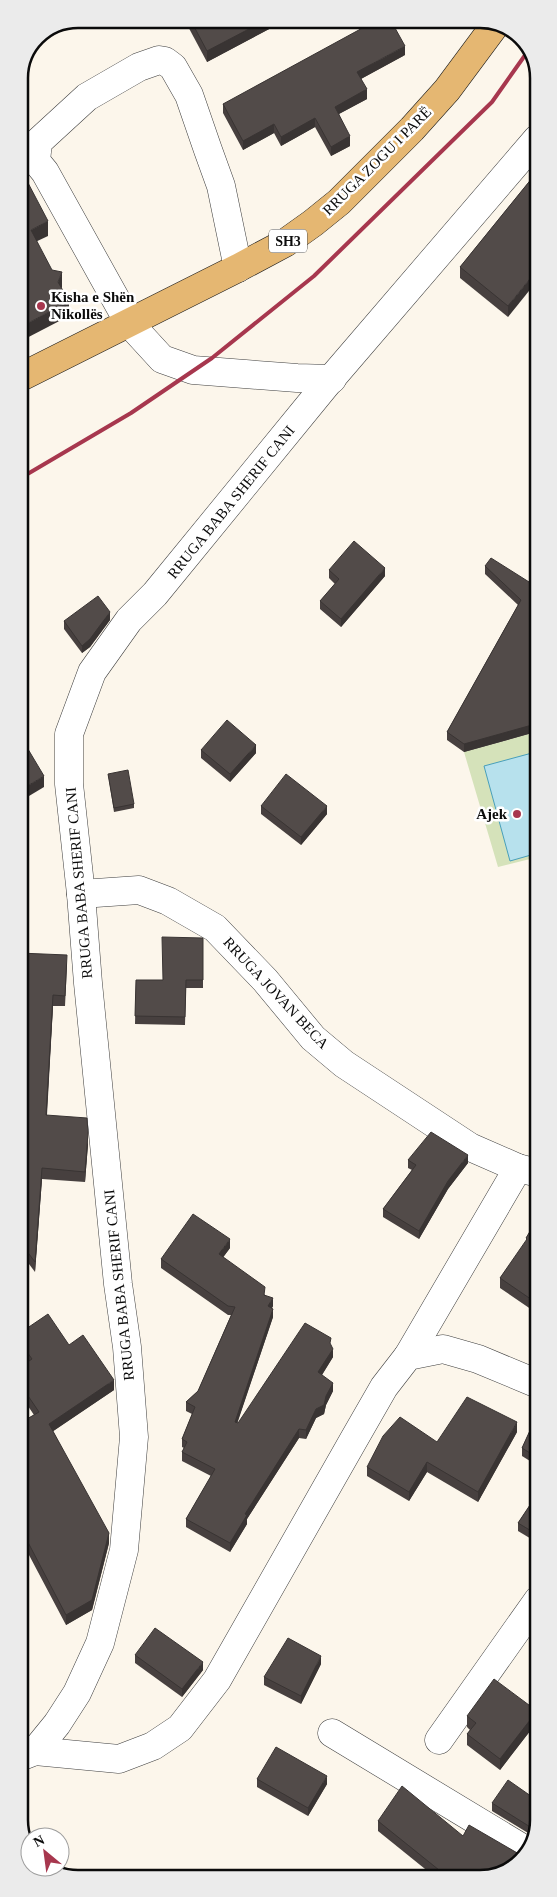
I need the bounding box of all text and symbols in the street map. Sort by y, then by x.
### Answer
street label: RRUGA ZOGU I PARË [320,104,434,218]
road number: SH3 [269,230,307,252]
place label: Kisha e Shën Nikollës [51,289,135,322]
marker: Kisha e Shën Nikollës [35,300,47,312]
street label: RRUGA BABA SHERIF CANI [164,422,298,582]
street label: RRUGA BABA SHERIF CANI [63,787,95,979]
place label: Ajek [476,806,508,822]
marker: Ajek [511,808,523,820]
street label: RRUGA JOVAN BECA [220,934,332,1052]
street label: RRUGA BABA SHERIF CANI [101,1189,137,1381]
north arrow [20,1827,70,1877]
text: N [31,1832,47,1850]

